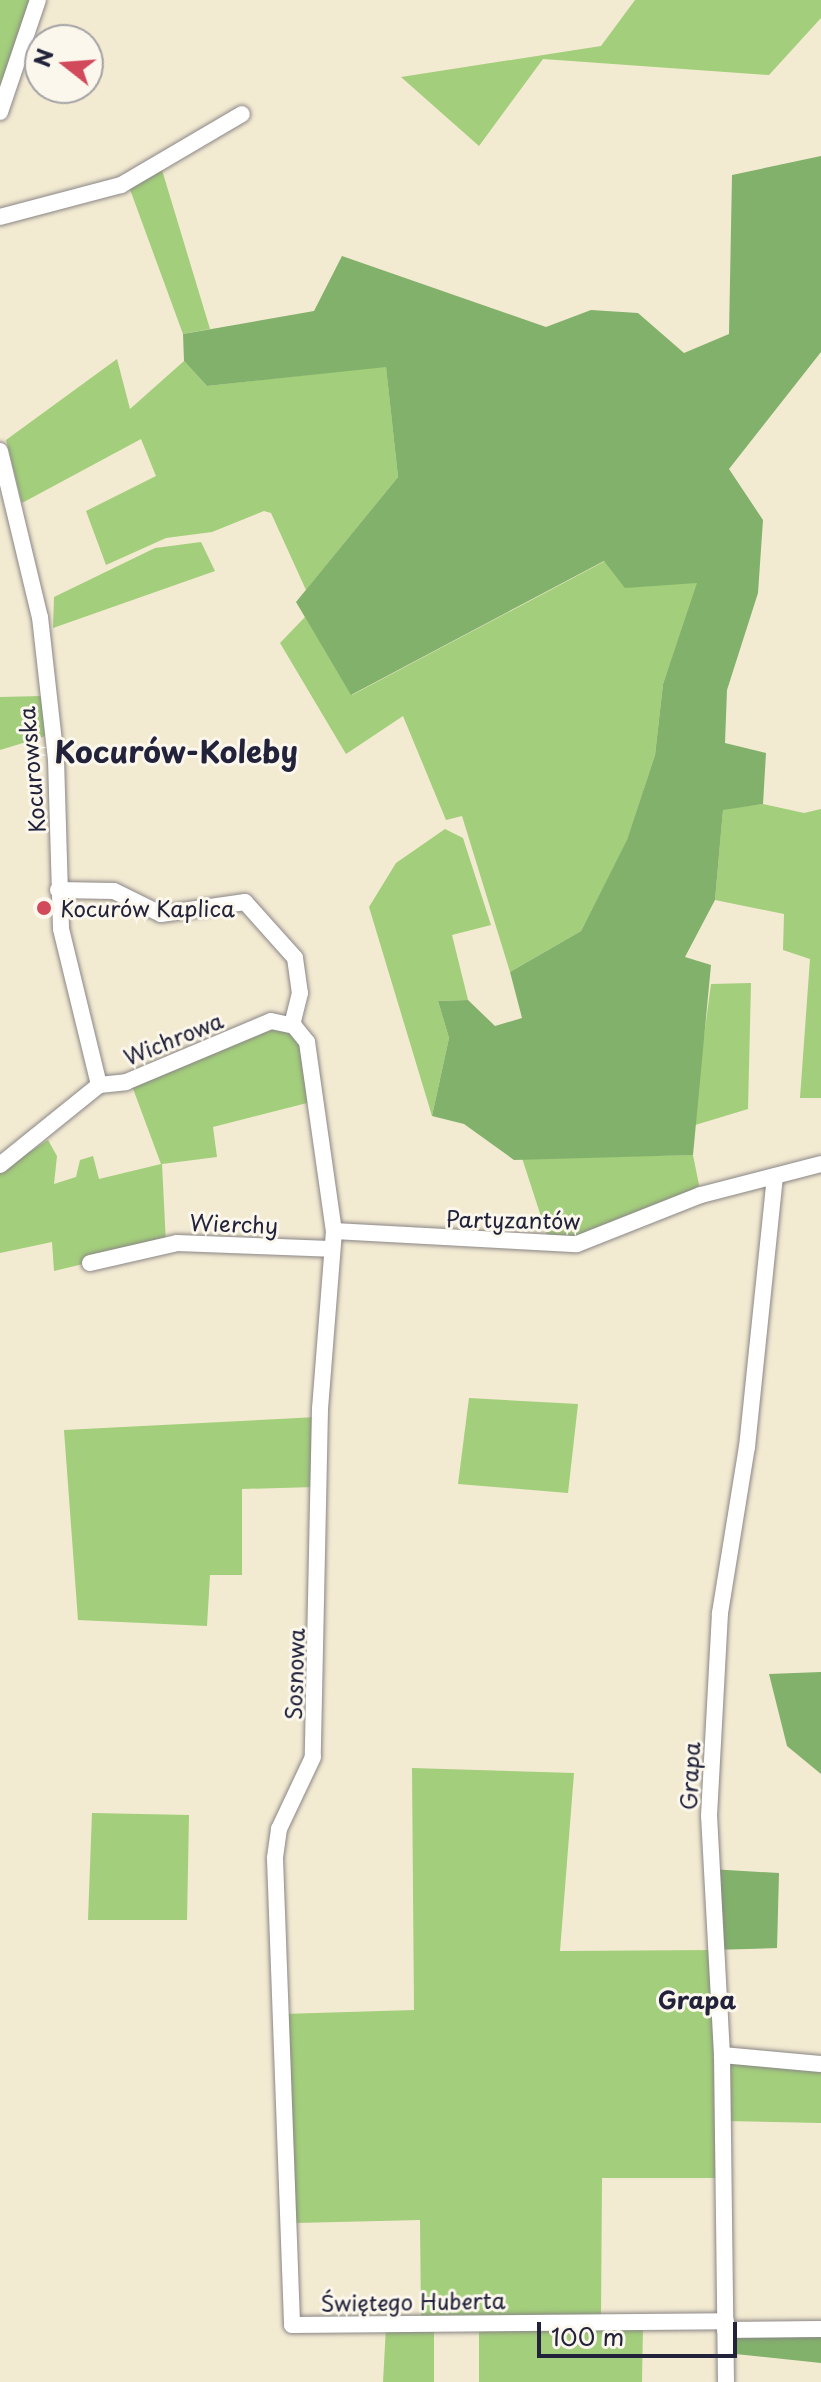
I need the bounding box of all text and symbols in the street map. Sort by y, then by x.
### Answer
north arrow [24,24,104,104]
text: N [24,44,61,71]
street label: Kocurowska [12,706,50,834]
district label: Kocurów-Koleby [54,733,298,769]
place label: Kocurów Kaplica [60,895,234,921]
marker: Kocurów Kaplica [35,899,53,917]
street label: Wichrowa [119,1006,227,1070]
street label: Partyzantów [446,1205,580,1233]
street label: Wierchy [189,1208,279,1238]
street label: Sosnowa [279,1628,309,1720]
street label: Grapa [674,1741,704,1811]
district label: Grapa [658,1986,736,2014]
street label: Świętego Huberta [319,2286,507,2316]
scale bar [541,2306,741,2356]
text: 100 m [551,2318,624,2354]

